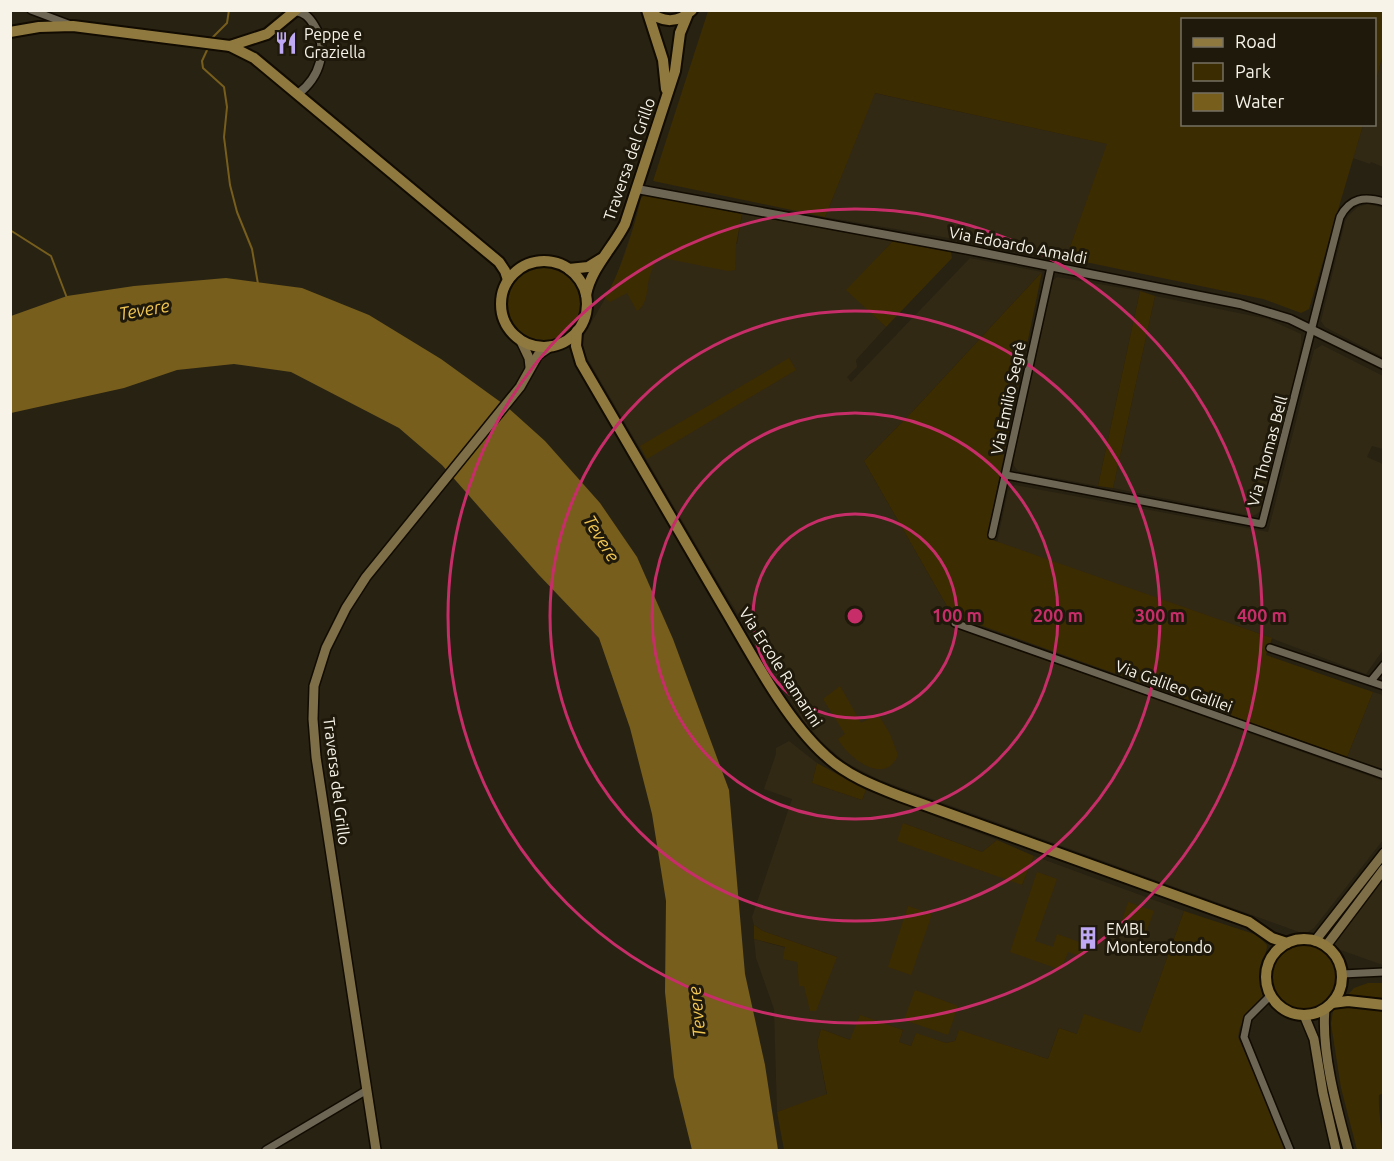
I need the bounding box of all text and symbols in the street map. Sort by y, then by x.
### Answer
legend [1181,18,1376,126]
place label: Peppe e Graziella [304,25,366,61]
restaurant icon: Peppe e Graziella [273,30,299,56]
text: Road [1235,31,1277,51]
text: Park [1235,61,1271,81]
text: Water [1235,91,1285,111]
street label: Traversa del Grillo [600,95,658,223]
street label: Via Edoardo Amaldi [947,223,1089,267]
water label: Tevere [117,295,171,323]
street label: Via Emilio Segrè [987,340,1029,456]
street label: Via Thomas Bell [1244,394,1290,508]
water label: Tevere [580,511,624,565]
street label: Via Ercole Ramarini [736,604,826,730]
text: 100 m [932,605,982,625]
text: 200 m [1033,605,1083,625]
text: 300 m [1135,605,1185,625]
text: 400 m [1237,605,1287,625]
centre of rings [845,606,865,626]
street label: Via Galileo Galilei [1113,656,1235,716]
street label: Traversa del Grillo [320,716,354,846]
place label: EMBL Monterotondo [1106,920,1212,956]
building icon: EMBL Monterotondo [1075,925,1101,951]
water label: Tevere [683,985,709,1039]

